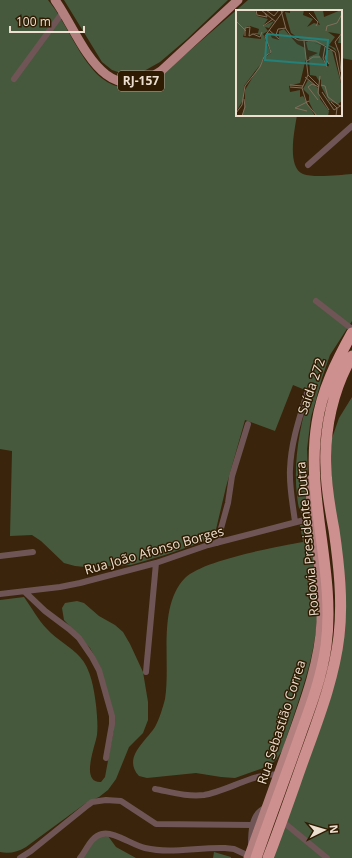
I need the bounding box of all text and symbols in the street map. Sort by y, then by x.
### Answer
scale bar [10,8,84,34]
inset map [236,10,342,116]
text: 100 m [16,13,51,30]
road number: RJ-157 [118,71,164,91]
street label: Saída 272 [293,355,329,417]
street label: Rodovia Presidente Dutra [291,461,323,617]
street label: Rua João Afonso Borges [82,521,226,579]
street label: Rua Sebastião Correa [252,657,310,787]
north arrow [304,810,344,850]
text: N [327,824,342,834]

